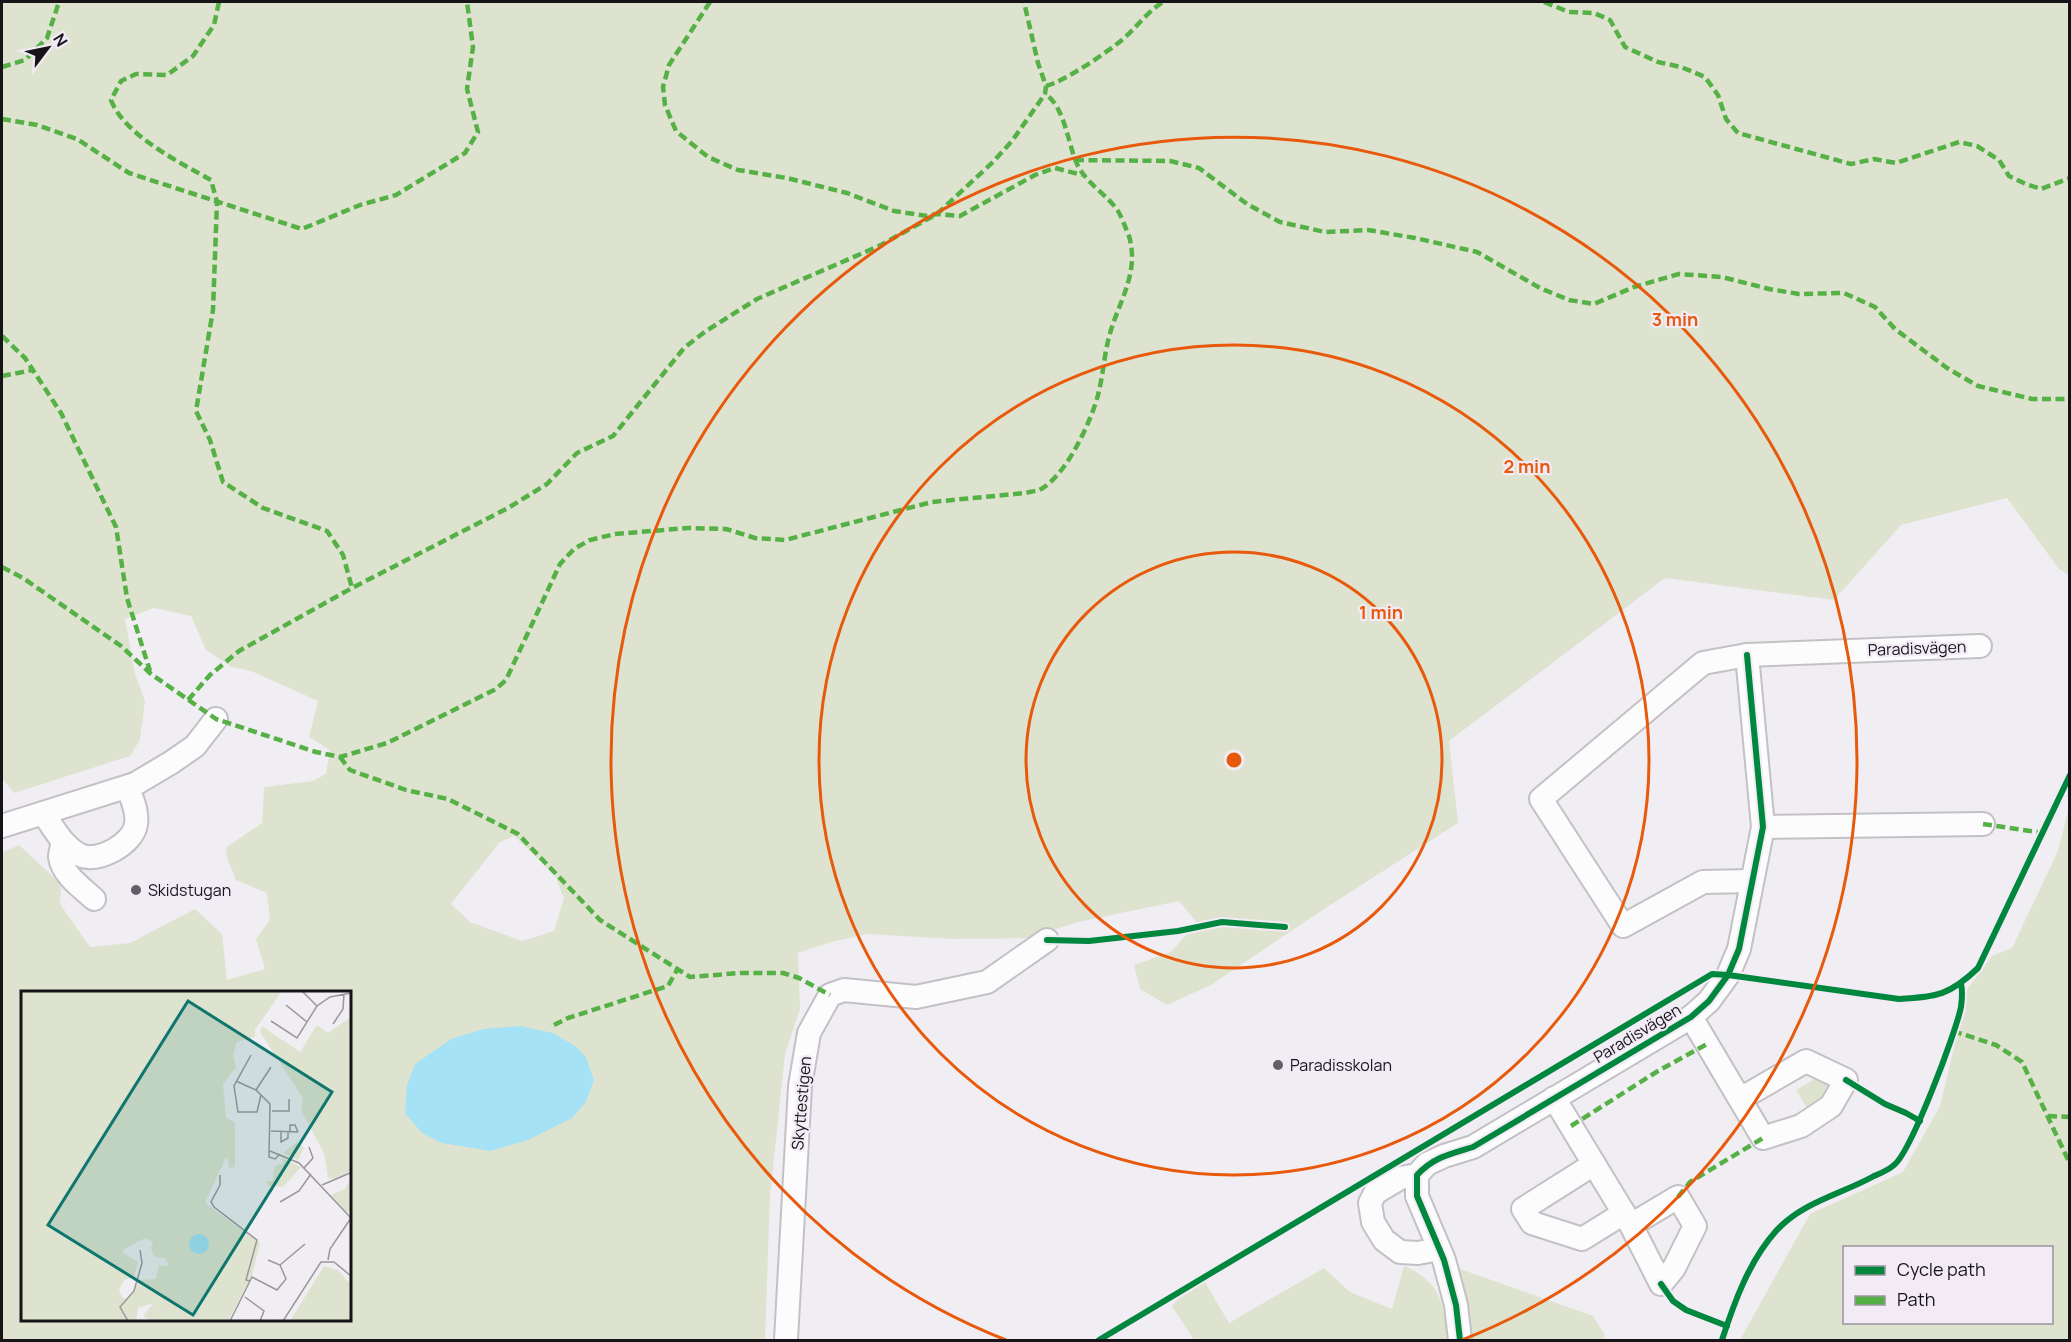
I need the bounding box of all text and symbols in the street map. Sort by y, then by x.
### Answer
north arrow [18,18,78,78]
text: N [48,29,73,51]
text: 3 min [1652,307,1698,331]
text: 2 min [1504,454,1550,478]
text: 1 min [1359,600,1403,624]
street label: Paradisvägen [1867,635,1967,661]
centre of rings [1224,750,1244,770]
place label: Skidstugan [148,879,231,901]
marker: Skidstugan [129,883,143,897]
inset map [21,991,351,1321]
street label: Paradisvägen [1589,998,1685,1068]
place label: Paradisskolan [1290,1054,1392,1076]
street label: Skyttestigen [786,1055,816,1151]
marker: Paradisskolan [1271,1058,1285,1072]
legend [1843,1246,2053,1324]
text: Cycle path [1897,1257,1986,1281]
text: Path [1897,1287,1935,1311]

